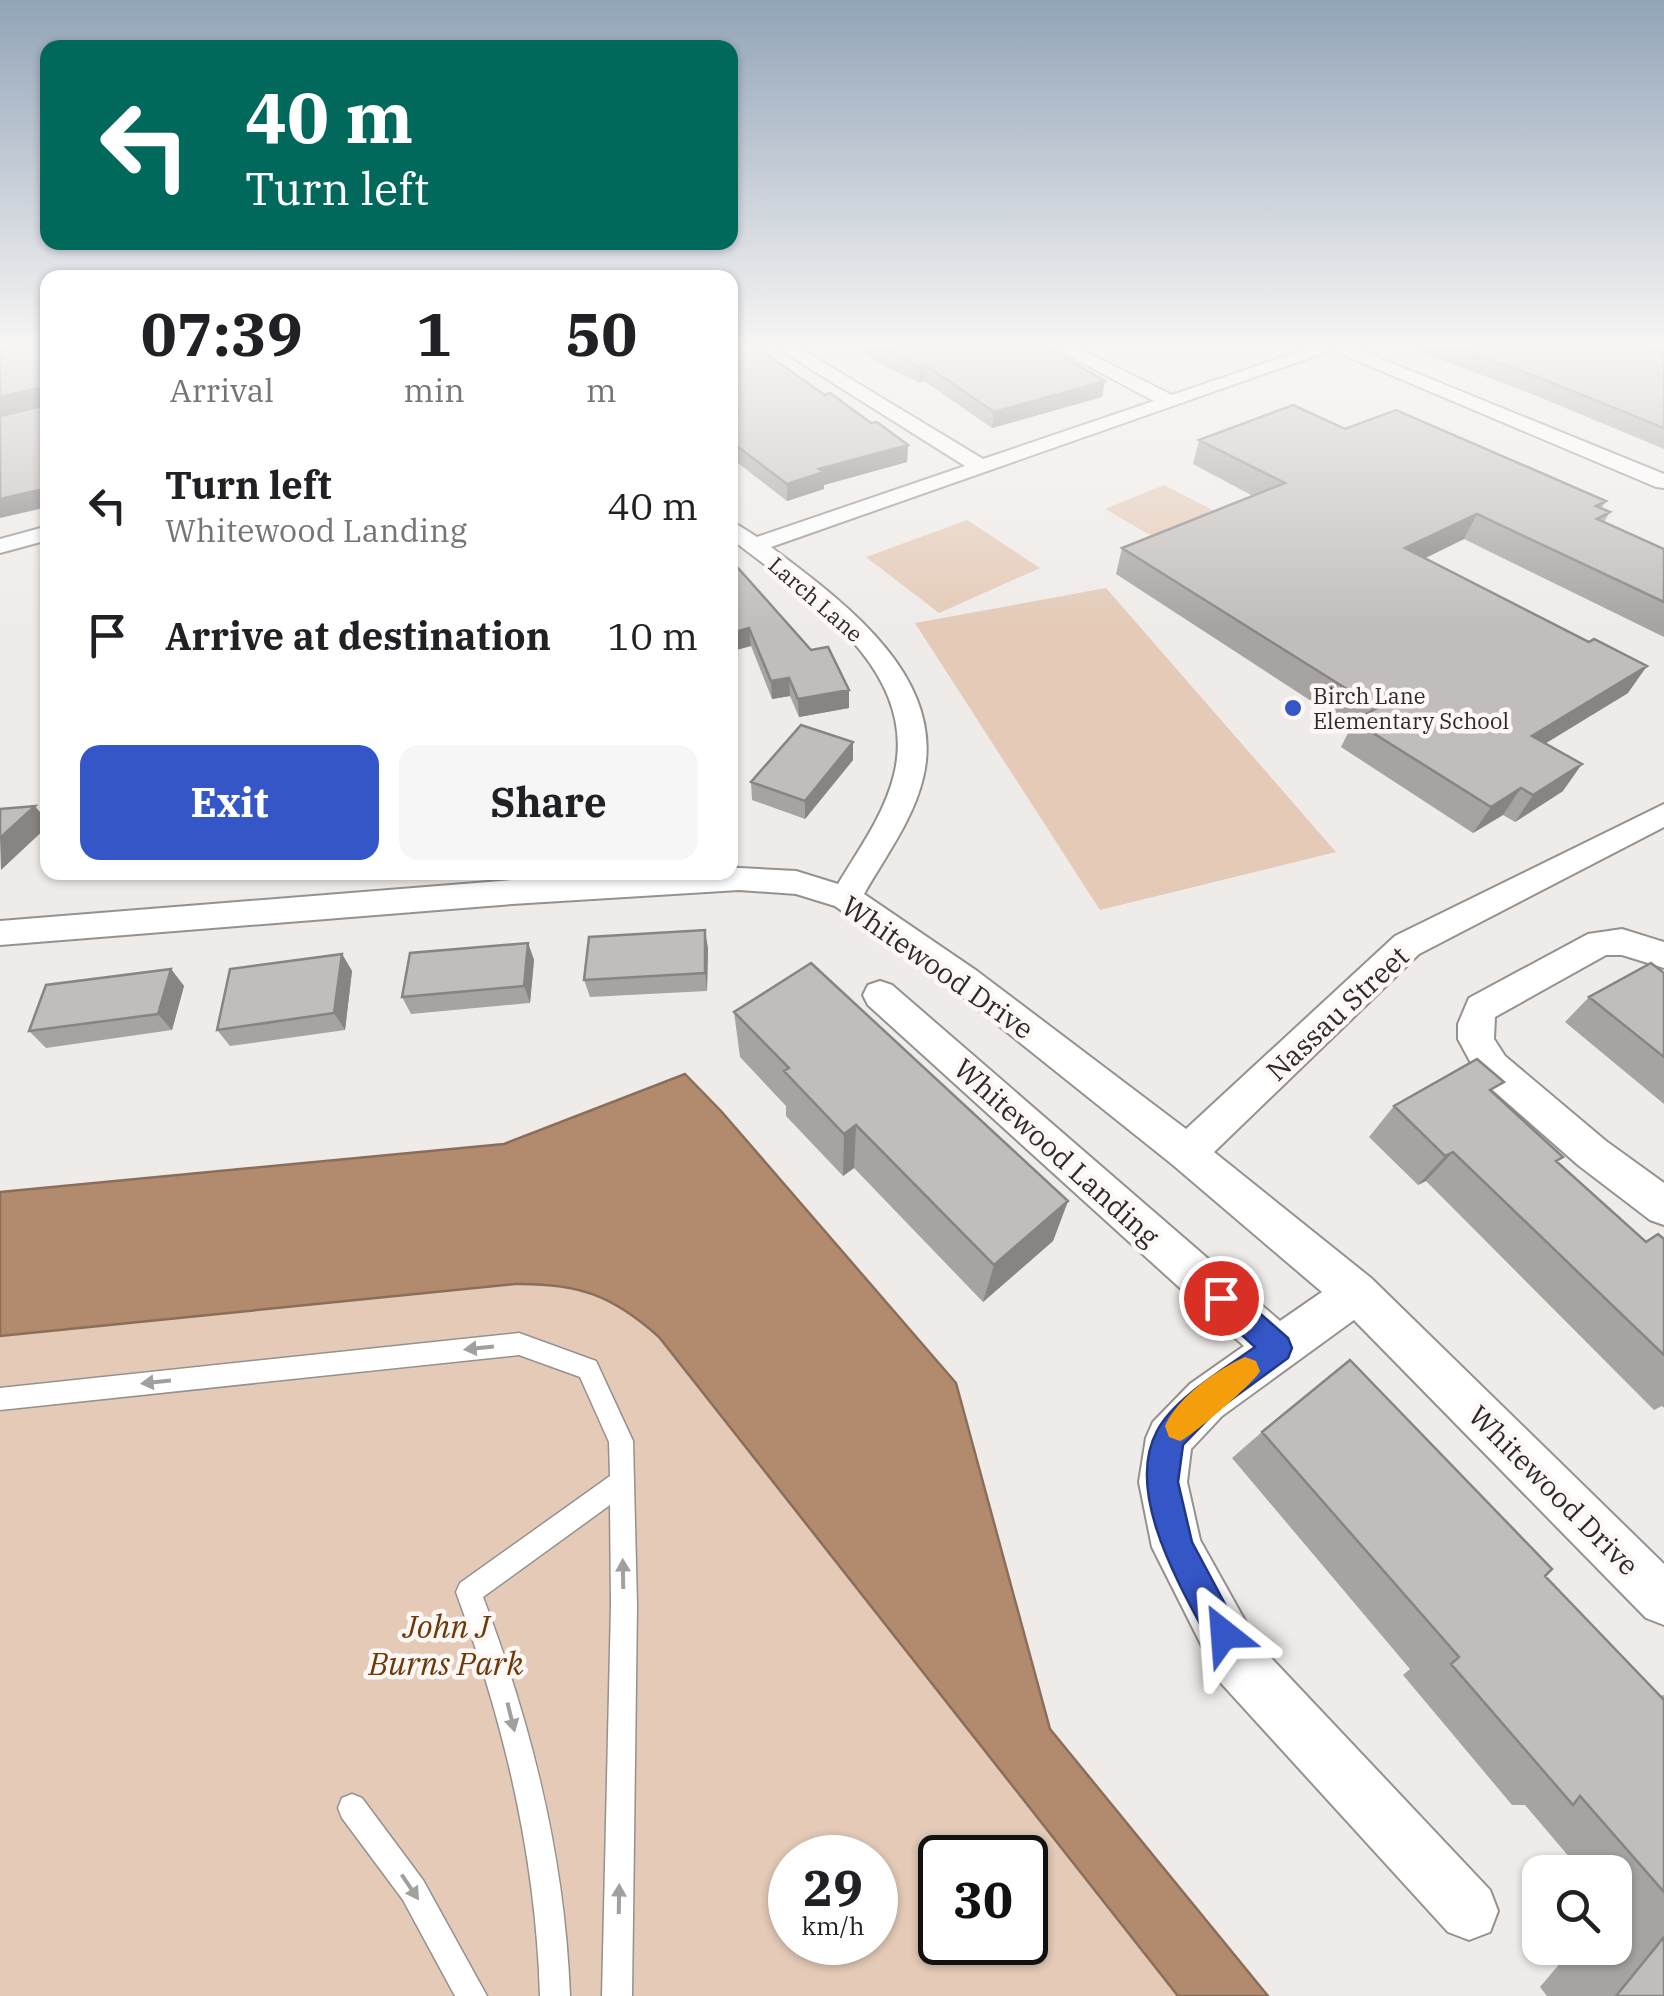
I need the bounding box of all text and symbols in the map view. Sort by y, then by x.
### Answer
text: 40 m [245,71,413,162]
icon: left [80,80,210,210]
text: Turn left [245,159,429,217]
text: 07:39 [141,294,303,373]
text: 1 [416,294,452,373]
text: 50 [565,294,637,373]
text: Arrival [170,369,274,411]
text: min [404,369,465,411]
text: m [586,369,617,411]
text: Turn left [165,460,332,509]
icon: left [80,478,135,533]
text: 40 m [607,481,698,530]
text: Whitewood Landing [165,509,467,551]
street label: Larch Lane [763,550,869,648]
icon: arrive [80,608,135,663]
text: Arrive at destination [165,611,551,660]
text: 10 m [607,611,698,660]
place label: Birch Lane Elementary School [1313,681,1509,735]
marker: Birch Lane Elementary School [1282,697,1304,719]
button: Exit [80,745,379,860]
button: Share [399,745,698,860]
street label: Whitewood Drive [835,887,1041,1047]
street label: Nassau Street [1258,937,1416,1089]
street label: Whitewood Landing [946,1050,1168,1254]
pin [1179,1256,1264,1341]
icon: arrive [1194,1271,1249,1326]
one-way arrow [463,1340,495,1356]
one-way arrow [140,1374,172,1390]
street label: Whitewood Drive [1461,1397,1647,1583]
one-way arrow [615,1557,631,1589]
position arrow [1172,1582,1276,1686]
park label: John J Burns Park [367,1605,524,1684]
one-way arrow [504,1702,519,1733]
speed limit sign: 30 [918,1835,1048,1965]
text: 29 [803,1855,863,1920]
map controls [1522,1855,1632,1965]
button: search [1522,1855,1632,1965]
one-way arrow [400,1873,419,1900]
one-way arrow [611,1882,627,1914]
text: km/h [801,1909,865,1942]

